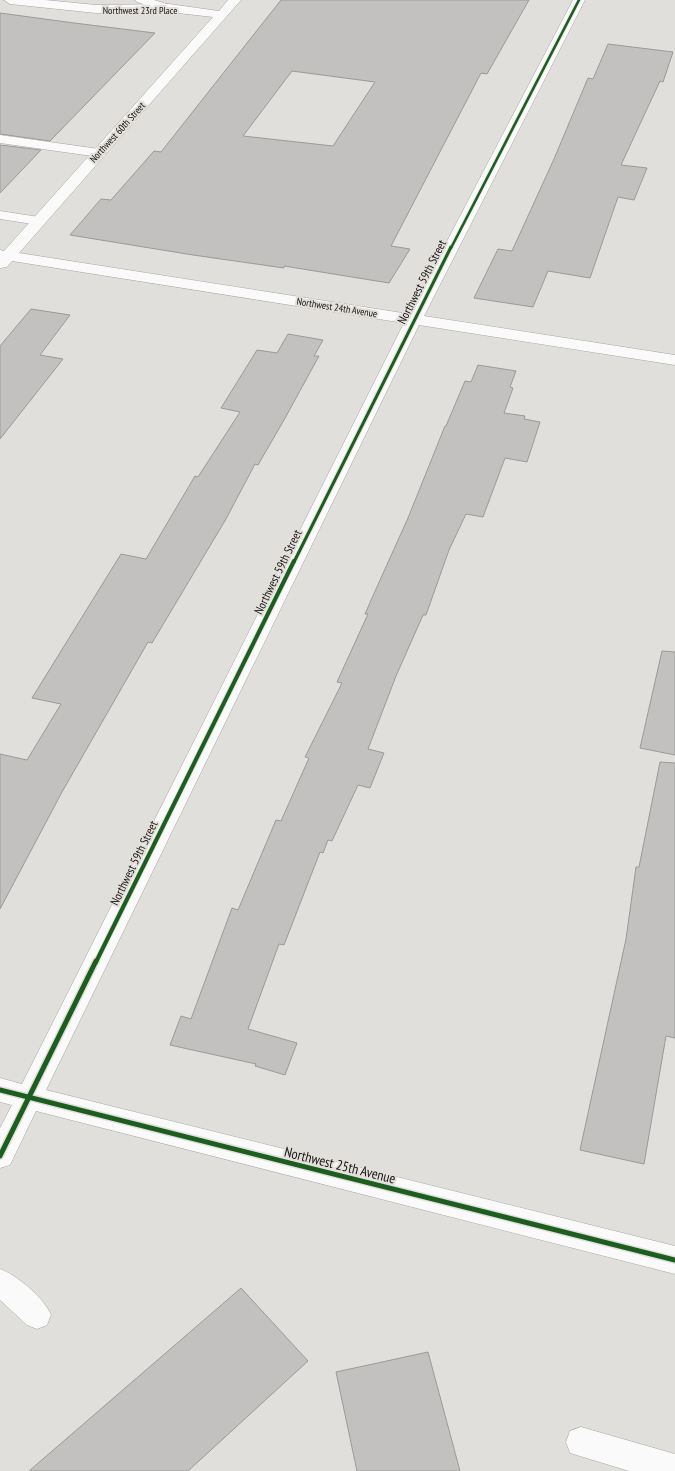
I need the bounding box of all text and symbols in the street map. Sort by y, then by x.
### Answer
street label: Northwest 23rd Place [103,4,177,17]
street label: Northwest 60th Street [87,99,148,165]
street label: Northwest 59th Street [394,237,450,326]
street label: Northwest 24th Avenue [296,295,378,320]
street label: Northwest 59th Street [251,526,305,617]
street label: Northwest 59th Street [107,817,161,908]
street label: Northwest 25th Avenue [283,1142,398,1188]

